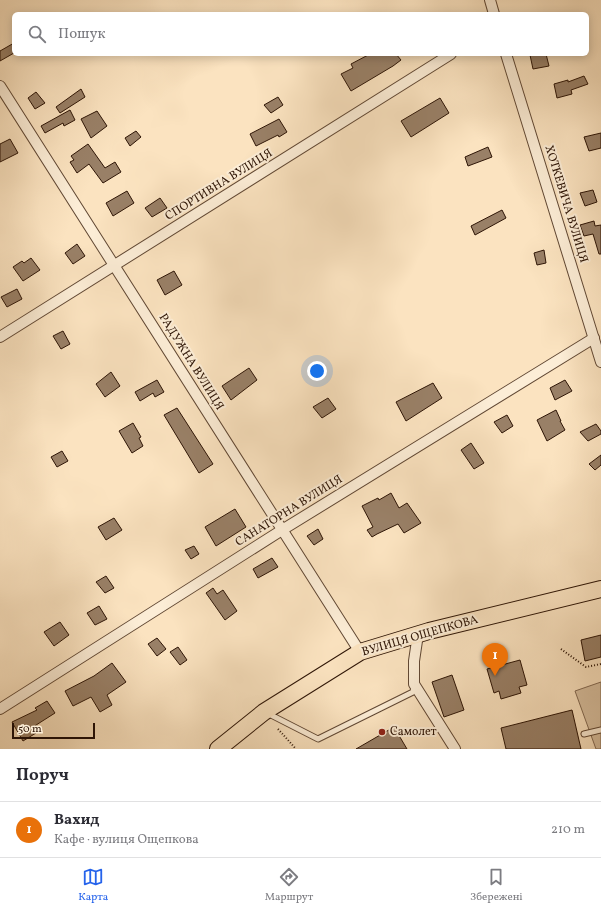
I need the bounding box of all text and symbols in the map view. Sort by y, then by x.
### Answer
search box [12,12,589,56]
icon: search [26,23,48,45]
text: Пошук [58,24,106,45]
street label: ХОТКЕВИЧА ВУЛИЦЯ [540,143,592,265]
street label: СПОРТИВНА ВУЛИЦЯ [162,145,276,225]
street label: РАДУЖНА ВУЛИЦЯ [155,311,227,414]
your location [307,361,327,381]
street label: САНАТОРНА ВУЛИЦЯ [232,471,346,551]
street label: ВУЛИЦЯ ОЩЕПКОВА [360,612,481,660]
pin: 1 [482,643,508,676]
scale bar [12,721,95,740]
text: 50 m [18,722,42,737]
place label: Самолет [390,724,437,740]
marker: Самолет [377,727,387,737]
text: Поруч [16,764,69,787]
text: Вахид [54,810,100,831]
text: 1 [26,821,32,839]
text: 210 m [551,821,585,839]
text: Кафе · вулиця Ощепкова [54,831,199,849]
tab: Карта [78,866,108,905]
tab: Маршрут [265,866,313,905]
tab: Збережені [470,866,523,905]

